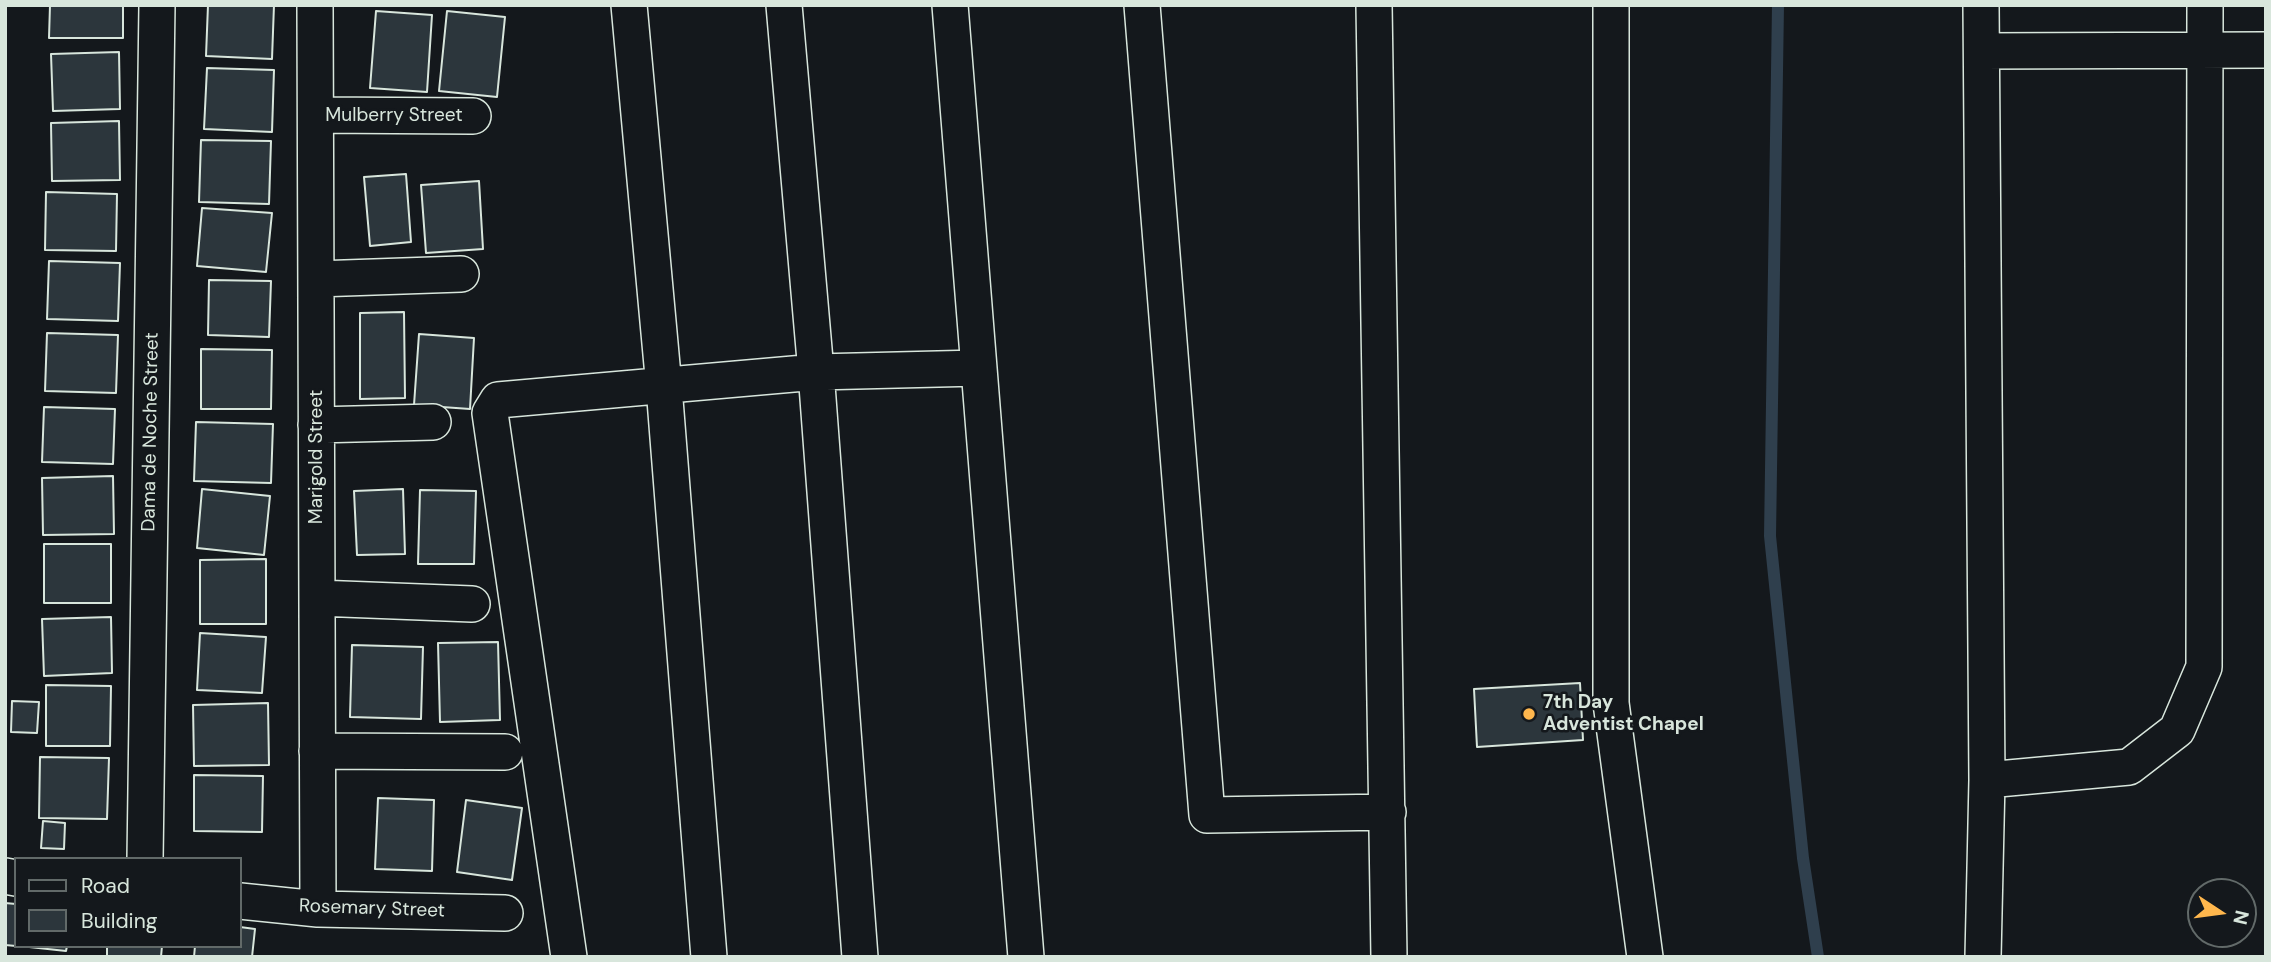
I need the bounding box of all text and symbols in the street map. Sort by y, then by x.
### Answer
street label: Mulberry Street [325,105,463,127]
street label: Dama de Noche Street [138,332,164,532]
street label: Marigold Street [306,390,328,524]
place label: 7th Day Adventist Chapel [1543,692,1704,736]
marker: 7th Day Adventist Chapel [1521,706,1537,722]
legend [14,857,242,948]
text: Road [81,872,130,900]
north arrow [2187,878,2257,948]
street label: Rosemary Street [299,895,445,923]
text: Building [81,907,157,935]
text: N [2227,908,2255,927]

